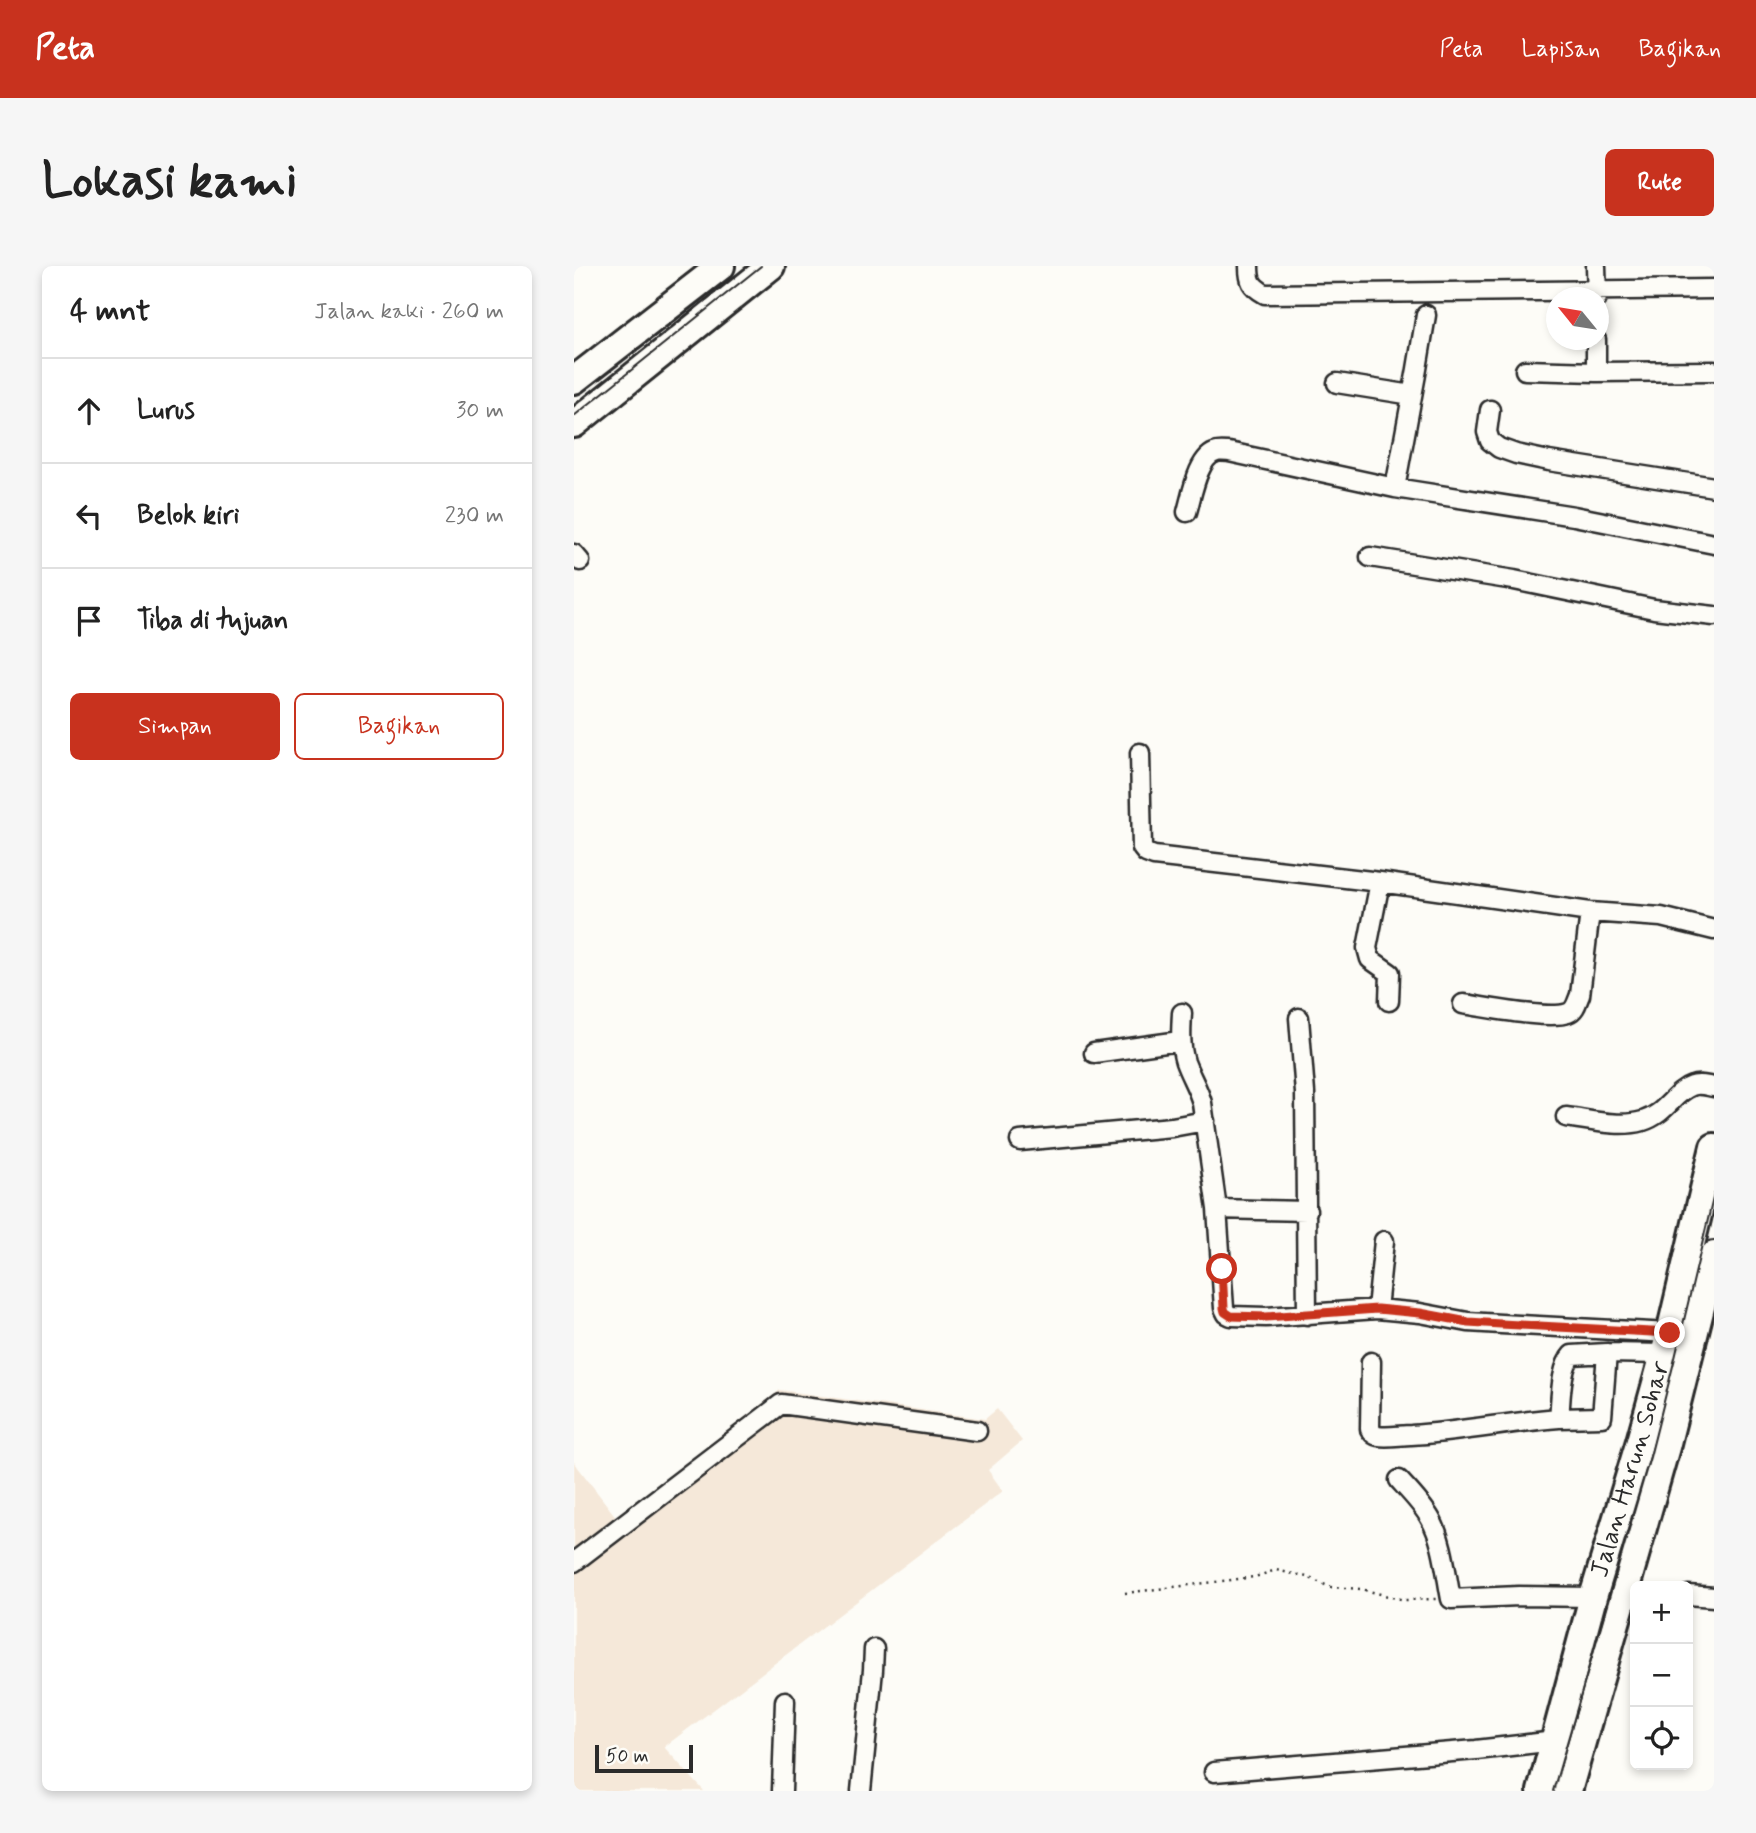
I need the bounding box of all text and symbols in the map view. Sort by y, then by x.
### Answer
text: Peta [35,27,95,71]
text: Peta [1440,34,1483,65]
text: Lapisan [1521,34,1600,65]
text: Bagikan [1638,34,1721,65]
button: Rute [1605,149,1714,216]
text: Lokasi kami [42,150,297,215]
north arrow [1546,287,1609,350]
text: 4 mnt [70,292,150,331]
text: Jalan kaki · 260 m [314,297,504,327]
icon: ahead [70,392,108,430]
text: Lurus [137,394,195,428]
text: 30 m [456,396,504,426]
icon: left [70,497,108,535]
text: Belok kiri [137,499,239,533]
text: 230 m [445,501,504,531]
icon: arrive [70,602,108,640]
text: Tiba di tujuan [137,604,288,638]
button: Simpan [70,693,280,760]
button: Bagikan [294,693,504,760]
route start [1206,1253,1237,1284]
route end [1654,1317,1685,1348]
street label: Jalan Harun Sohar [1583,1357,1679,1581]
map controls [1630,1581,1693,1770]
button: + [1630,1581,1693,1644]
button: − [1630,1644,1693,1707]
button: locate [1630,1707,1693,1770]
scale bar [595,1742,693,1774]
text: 50 m [606,1744,649,1769]

